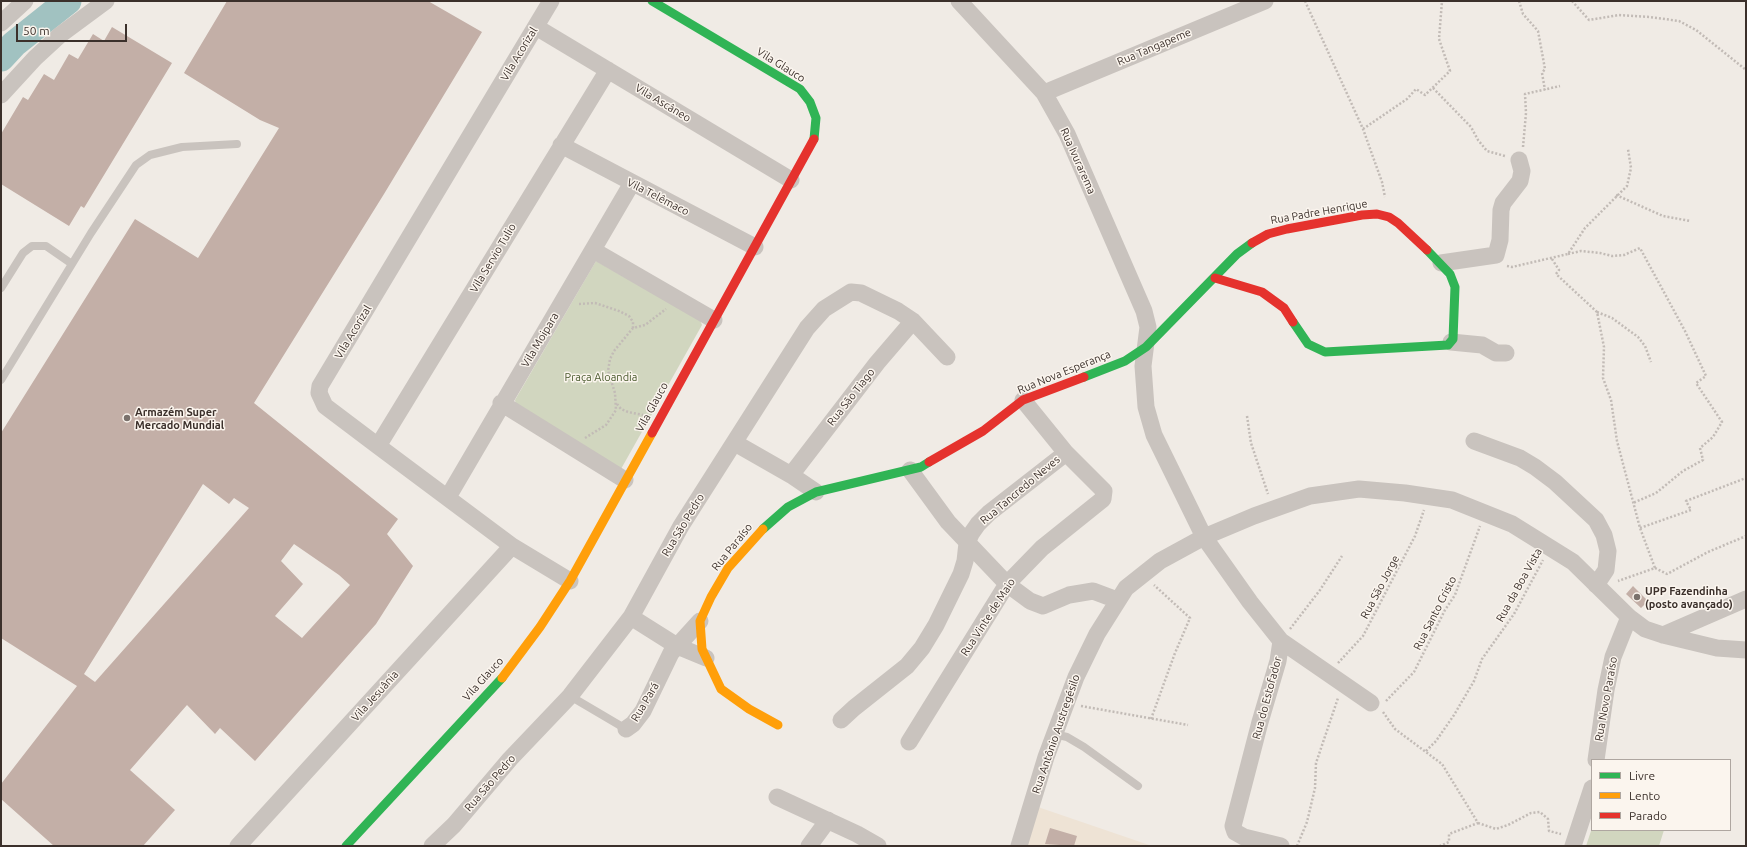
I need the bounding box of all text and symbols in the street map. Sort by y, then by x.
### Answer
scale bar [18,16,129,42]
text: 50 m [23,24,50,37]
street label: Vila Acorizal [498,25,540,83]
street label: Rua Tangapeme [1115,25,1193,69]
street label: Vila Glauco [754,45,808,85]
street label: Vila Ascâneo [633,81,693,125]
street label: Rua Ivurarema [1058,126,1098,196]
street label: Vila Telêmaco [625,176,691,218]
street label: Rua Padre Henrique [1269,197,1369,227]
street label: Vila Servio Tulio [467,221,519,295]
street label: Vila Acorizal [332,303,374,361]
street label: Vila Moipara [518,310,562,370]
street label: Rua Nova Esperança [1015,347,1113,397]
street label: Rua São Tiago [825,366,877,428]
park label: Praça Aloandia [565,370,637,384]
street label: Vila Glauco [633,380,671,434]
place label: Armazém Super Mercado Mundial [135,405,224,431]
marker: Armazém Super Mercado Mundial [122,413,132,423]
street label: Rua Tancredo Neves [978,453,1062,527]
street label: Rua São Pedro [659,491,707,559]
street label: Rua Paraíso [709,521,755,573]
street label: Rua da Boa Vista [1493,546,1545,624]
street label: Rua São Jorge [1358,553,1402,621]
street label: Rua Santo Cristo [1411,574,1459,652]
street label: Rua Vinte de Maio [958,576,1018,658]
place label: UPP Fazendinha (posto avançado) [1645,584,1733,610]
marker: UPP Fazendinha (posto avançado) [1632,592,1642,602]
street label: Vila Glauco [460,654,506,704]
street label: Rua do Estofador [1250,655,1284,741]
street label: Rua Novo Paraíso [1592,656,1620,742]
street label: Vila Jesuânia [349,668,401,724]
street label: Rua Antônio Austregésilo [1029,673,1083,795]
street label: Rua Pará [628,680,662,724]
street label: Rua São Pedro [462,752,518,814]
legend [1591,759,1731,831]
text: Livre [1629,769,1655,782]
text: Lento [1629,789,1660,802]
text: Parado [1629,809,1667,822]

